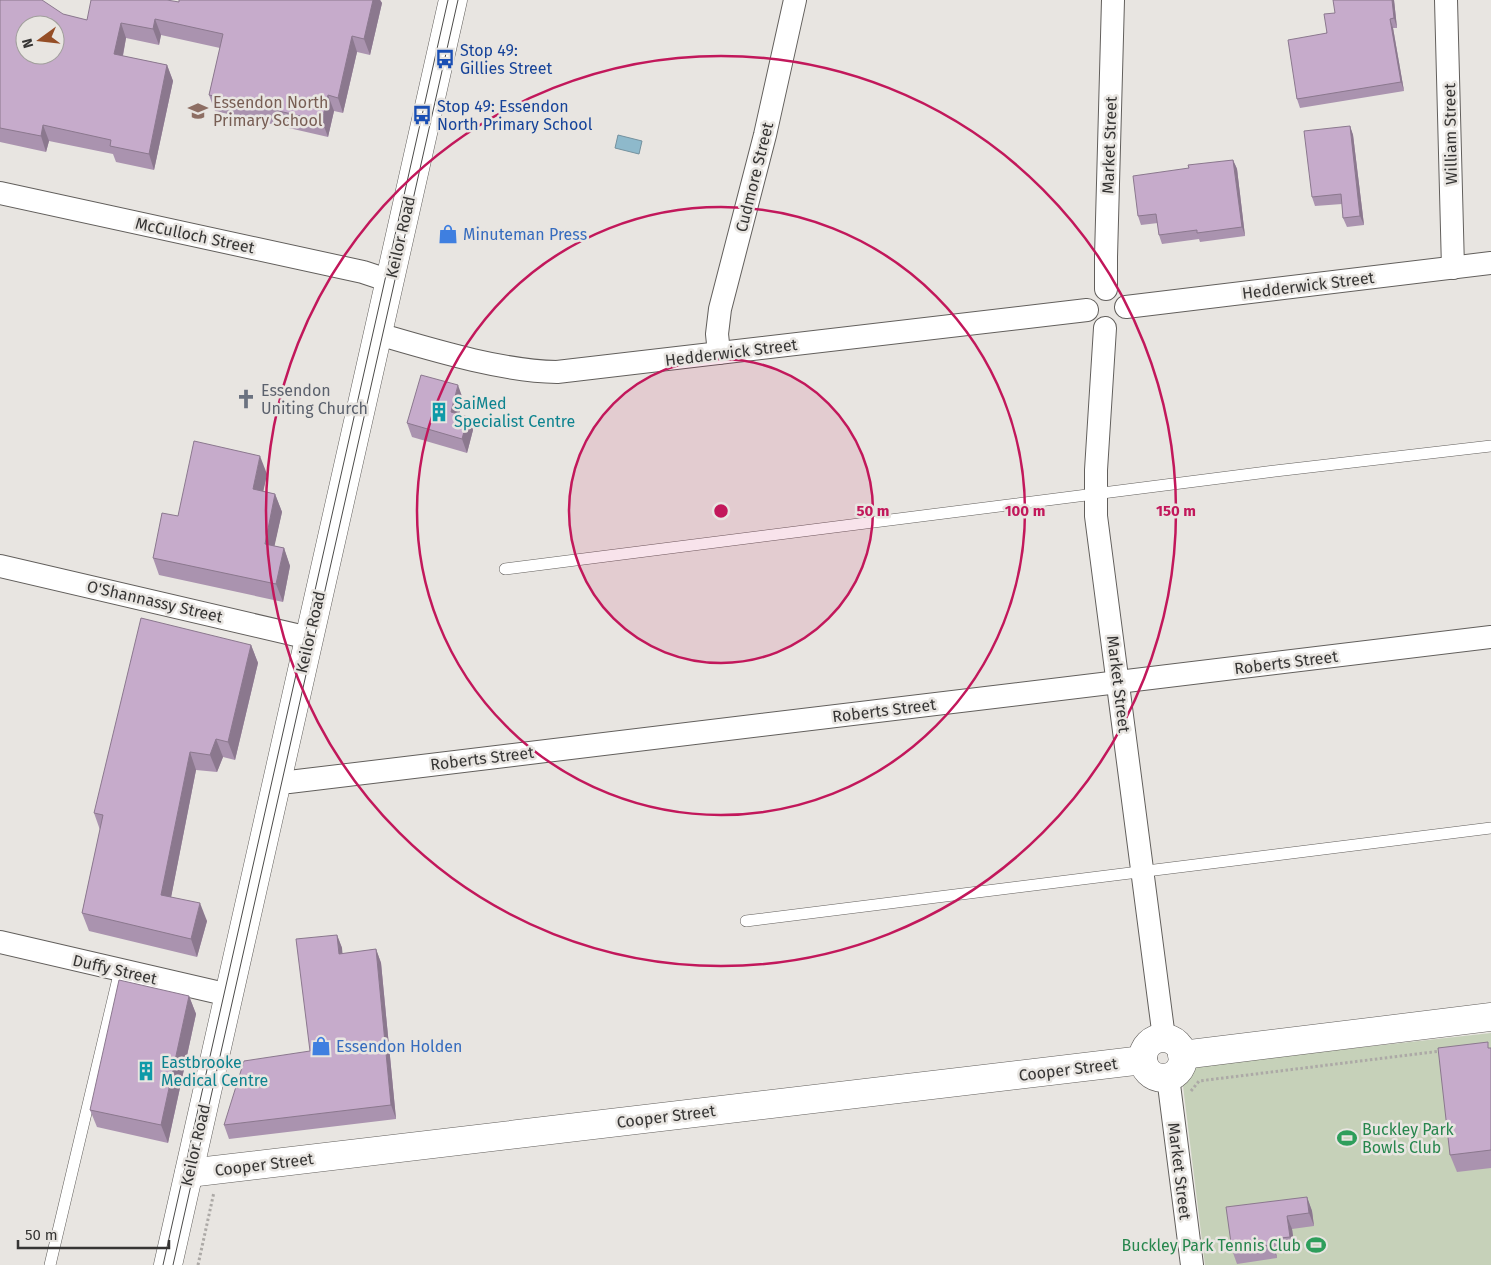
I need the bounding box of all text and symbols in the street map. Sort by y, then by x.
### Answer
north arrow [15,15,65,65]
text: N [19,37,37,50]
place label: Stop 49: Gillies Street [460,41,553,78]
bus stop icon: Stop 49: Gillies Street [434,48,456,70]
street label: William Street [1440,83,1461,185]
place label: Essendon North Primary School [213,93,329,130]
street label: Market Street [1098,96,1121,194]
place label: Stop 49: Essendon North Primary School [437,97,593,134]
school or university icon: Essendon North Primary School [187,100,209,122]
bus stop icon: Stop 49: Essendon North Primary School [411,104,433,126]
street label: Cudmore Street [732,120,777,234]
street label: Keilor Road [382,194,419,280]
street label: McCulloch Street [134,214,256,257]
shop icon: Minuteman Press [437,223,459,245]
place label: Minuteman Press [463,225,587,244]
street label: Hedderwick Street [1241,268,1375,303]
street label: Hedderwick Street [664,335,798,370]
place label: Essendon Uniting Church [261,381,368,418]
church icon: Essendon Uniting Church [235,388,257,410]
place label: SaiMed Specialist Centre [454,394,575,431]
building icon: SaiMed Specialist Centre [428,401,450,423]
centre of rings [712,502,730,520]
text: 50 m [856,502,890,520]
text: 100 m [1005,502,1045,520]
text: 150 m [1156,502,1196,520]
street label: O'Shannassy Street [85,577,225,626]
street label: Keilor Road [292,589,329,675]
street label: Market Street [1103,635,1134,734]
street label: Roberts Street [1233,647,1339,678]
street label: Roberts Street [831,695,937,726]
street label: Roberts Street [429,743,535,774]
street label: Duffy Street [71,951,159,988]
shop icon: Essendon Holden [310,1035,332,1057]
place label: Essendon Holden [336,1037,462,1056]
place label: Eastbrooke Medical Centre [161,1053,268,1090]
street label: Cooper Street [1018,1054,1119,1085]
building icon: Eastbrooke Medical Centre [135,1060,157,1082]
street label: Cooper Street [616,1101,717,1132]
street label: Keilor Road [177,1102,214,1188]
place label: Buckley Park Bowls Club [1362,1120,1455,1157]
street label: Market Street [1164,1122,1195,1221]
sports icon: Buckley Park Bowls Club [1336,1127,1358,1149]
street label: Cooper Street [214,1149,315,1180]
scale bar [18,1218,169,1250]
text: 50 m [25,1226,58,1244]
sports icon: Buckley Park Tennis Club [1305,1234,1327,1256]
place label: Buckley Park Tennis Club [1122,1236,1301,1255]

